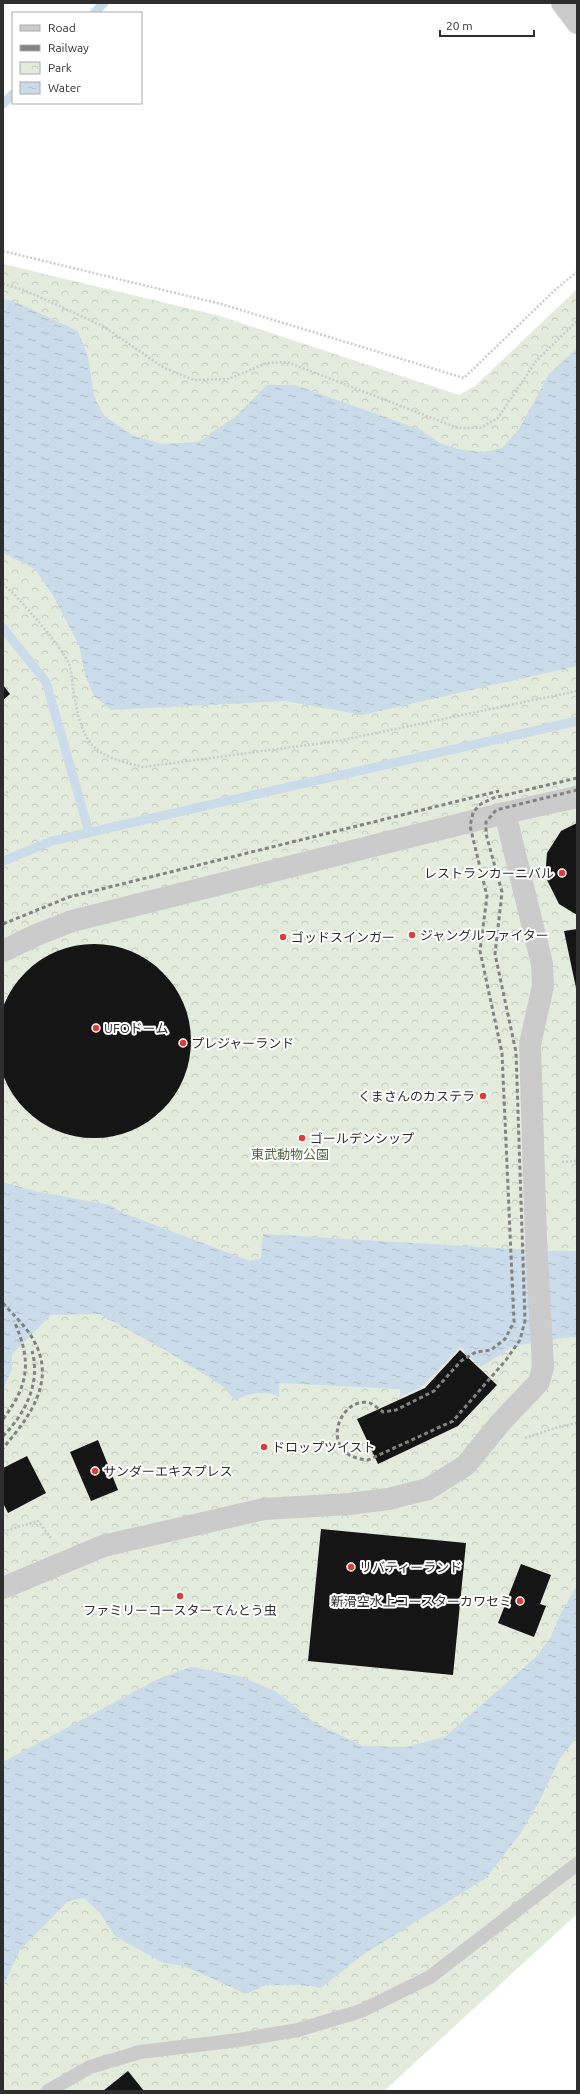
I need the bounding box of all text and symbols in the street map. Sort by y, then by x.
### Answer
legend [12,12,142,104]
scale bar [440,12,534,38]
text: 20 m [446,19,473,32]
text: Road [48,21,76,34]
text: Railway [48,41,89,54]
text: Park [48,61,72,74]
text: Water [48,81,81,94]
place label: レストランカーニバル [424,866,554,880]
marker: レストランカーニバル [557,868,567,878]
place label: ジャングルファイター [420,928,549,942]
place label: ゴッドスインガー [291,930,395,944]
marker: ジャングルファイター [407,930,417,940]
marker: ゴッドスインガー [278,932,288,942]
place label: UFOドーム [104,1021,168,1035]
marker: UFOドーム [91,1023,101,1033]
place label: プレジャーランド [191,1036,294,1050]
marker: プレジャーランド [178,1038,188,1048]
place label: くまさんのカステラ [358,1089,475,1103]
marker: くまさんのカステラ [478,1091,488,1101]
place label: ゴールデンシップ [310,1131,414,1145]
marker: ゴールデンシップ [297,1133,307,1143]
park label: 東武動物公園 [251,1147,329,1161]
place label: ドロップツイスト [272,1440,376,1454]
marker: ドロップツイスト [259,1442,269,1452]
place label: サンダーエキスプレス [103,1464,233,1478]
marker: サンダーエキスプレス [90,1466,100,1476]
place label: リバティーランド [359,1560,462,1574]
marker: リバティーランド [346,1562,356,1572]
marker: ファミリーコースターてんとう虫 [175,1591,185,1601]
place label: 新滑空水上コースターカワセミ [331,1594,512,1608]
marker: 新滑空水上コースターカワセミ [515,1596,525,1606]
place label: ファミリーコースターてんとう虫 [83,1603,277,1617]

